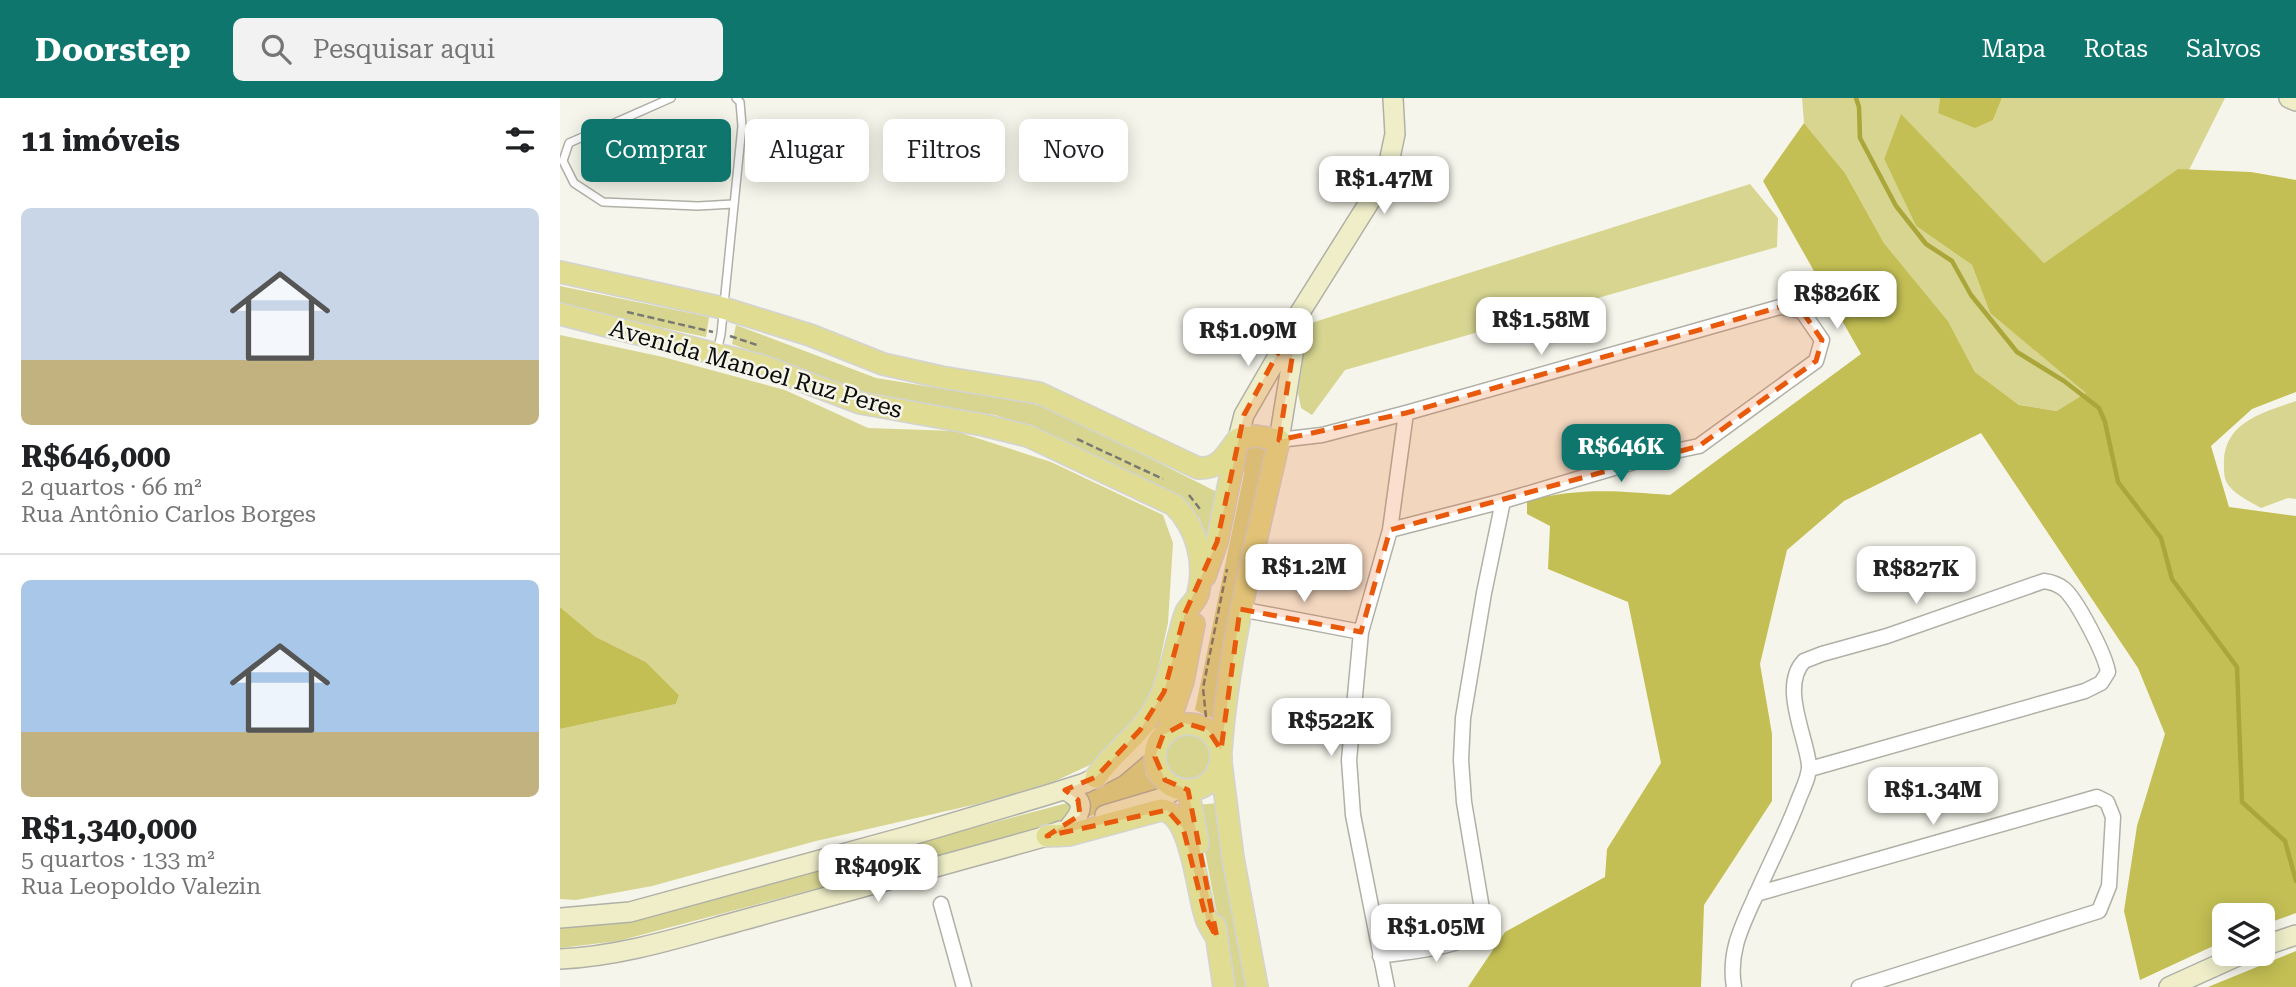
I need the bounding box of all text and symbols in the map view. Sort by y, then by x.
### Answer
search box [233,18,723,81]
text: Doorstep [35,30,191,69]
icon: search [257,30,295,68]
text: Pesquisar aqui [313,34,495,64]
text: Mapa [1982,35,2046,63]
text: Rotas [2084,35,2148,63]
text: Salvos [2186,35,2261,63]
chip: Comprar [581,119,731,182]
chip: Alugar [745,119,869,182]
chip: Filtros [883,119,1005,182]
chip: Novo [1019,119,1128,182]
icon: filters [501,121,539,159]
text: 11 imóveis [21,123,180,158]
pin: R$1.47M [1319,156,1449,216]
text: R$1.47M [1335,165,1433,192]
icon: home [217,253,343,379]
pin: R$826K [1780,272,1894,331]
text: R$826K [1794,280,1880,307]
pin: R$1.58M [1476,298,1606,357]
text: R$1.58M [1492,306,1590,333]
pin: R$1.09M [1183,308,1313,368]
street label: Avenida Manoel Ruz Peres [606,314,906,424]
text: R$1.09M [1199,317,1297,344]
pin: R$646K [1564,424,1678,484]
text: R$646K [1578,433,1664,460]
text: R$646,000 [21,439,171,474]
text: 2 quartos · 66 m² [21,474,202,501]
text: Rua Antônio Carlos Borges [21,501,316,528]
pin: R$1.2M [1247,545,1361,604]
pin: R$827K [1859,546,1973,606]
text: R$1.2M [1261,553,1347,580]
text: R$827K [1873,555,1959,582]
icon: home [217,625,343,751]
pin: R$522K [1274,698,1388,758]
text: R$522K [1288,707,1374,734]
pin: R$1.34M [1868,768,1998,827]
text: R$1.34M [1884,776,1982,803]
text: R$1,340,000 [21,811,197,846]
pin: R$409K [821,844,935,904]
text: 5 quartos · 133 m² [21,846,215,873]
text: R$409K [835,853,921,880]
text: Rua Leopoldo Valezin [21,873,261,900]
map controls [2212,903,2275,966]
button: layers [2212,903,2275,966]
pin: R$1.05M [1371,904,1501,964]
text: R$1.05M [1387,913,1485,940]

